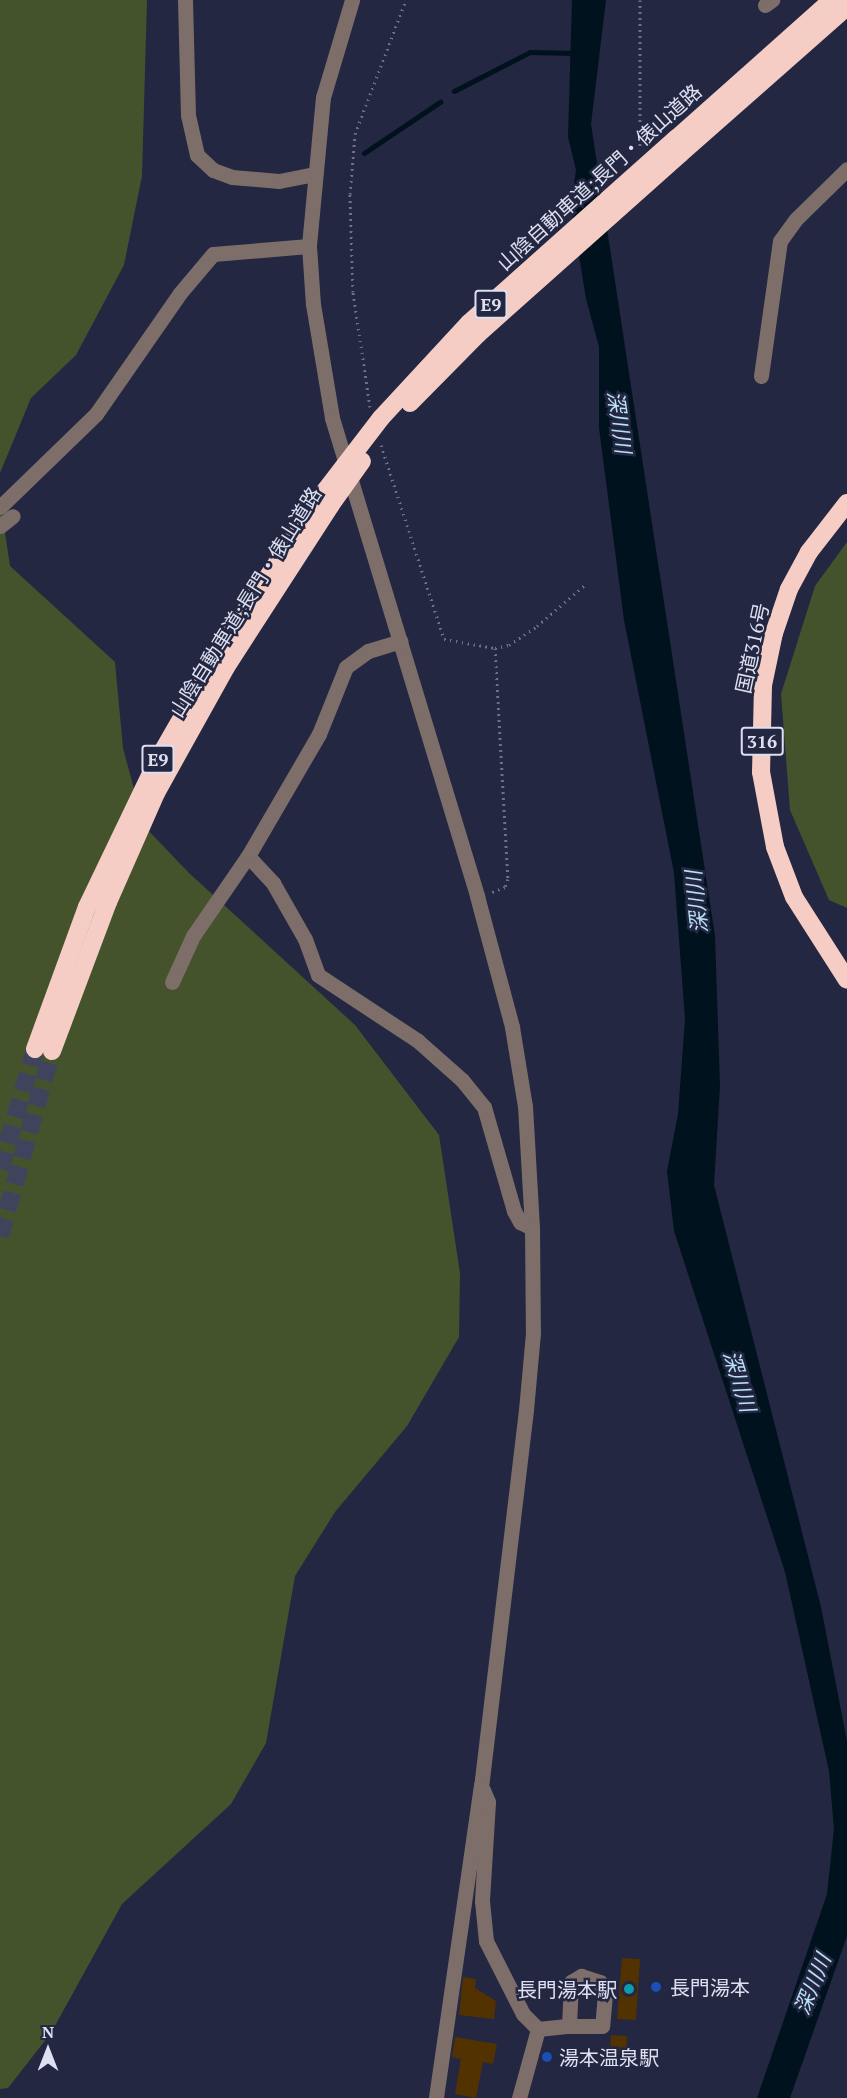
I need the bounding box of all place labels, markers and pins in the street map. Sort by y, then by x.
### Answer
place label: 長門湯本 [670,1975,750,1999]
place label: 長門湯本駅 [517,1977,617,2001]
marker: 長門湯本 [647,1978,665,1996]
marker: 長門湯本駅 [622,1982,636,1996]
place label: 湯本温泉駅 [559,2045,659,2069]
marker: 湯本温泉駅 [540,2050,554,2064]

